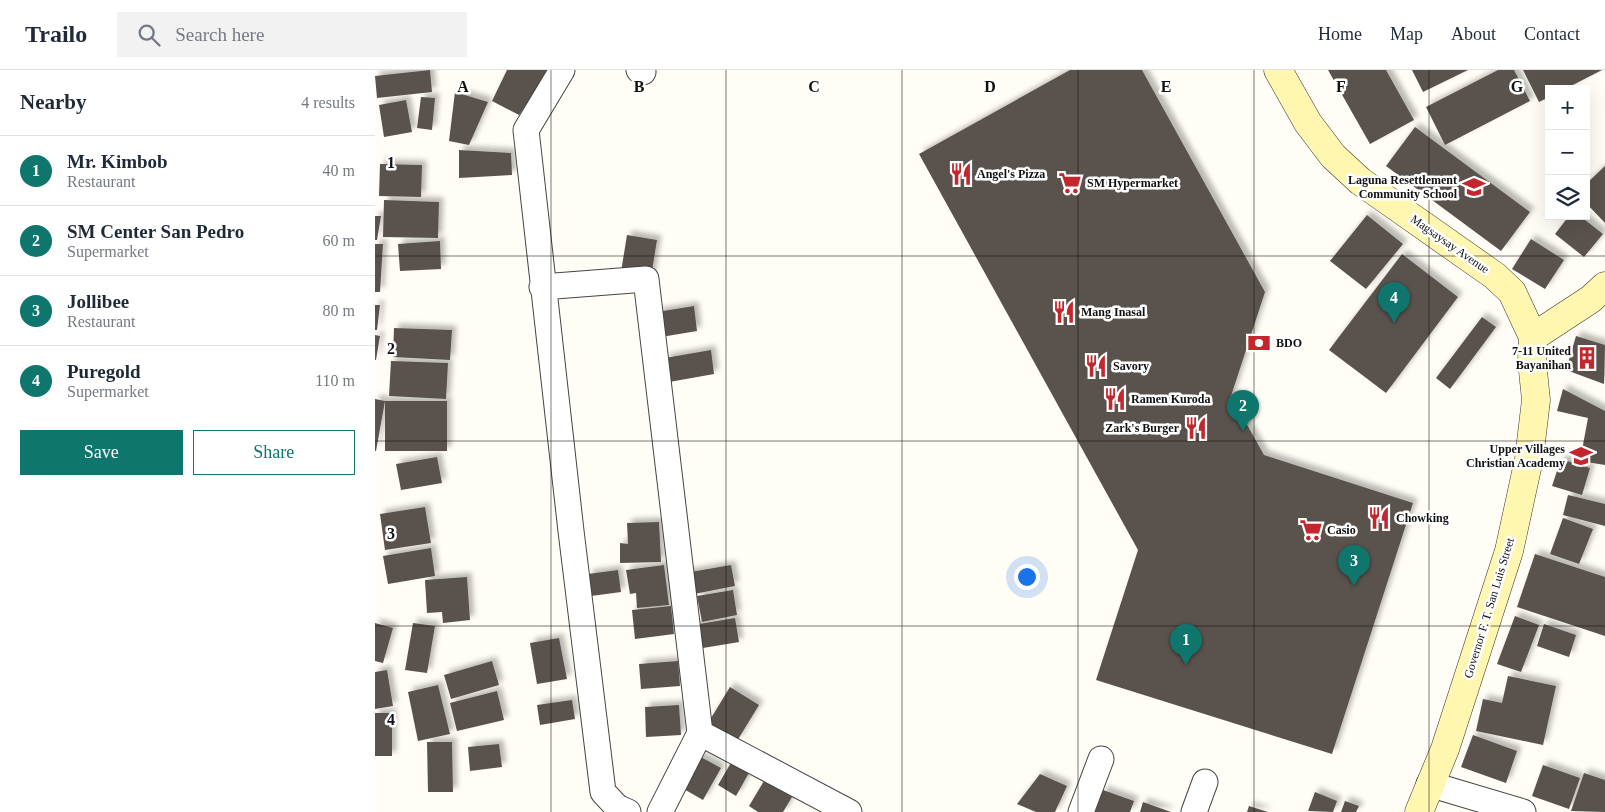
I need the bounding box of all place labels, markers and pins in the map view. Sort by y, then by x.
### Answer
restaurant icon: Angel's Pizza [948,161,974,187]
place label: Angel's Pizza [977,167,1045,181]
supermarket icon: SM Hypermarket [1057,170,1083,196]
place label: Laguna Resettlement Community School [1348,173,1458,201]
school or university icon: Laguna Resettlement Community School [1461,174,1487,200]
place label: SM Hypermarket [1087,176,1178,190]
pin: 4 [1378,282,1410,323]
restaurant icon: Mang Inasal [1051,299,1077,325]
place label: Mang Inasal [1081,305,1146,319]
bank icon: BDO [1246,330,1272,356]
place label: BDO [1276,336,1302,350]
place label: 7-11 United Bayanihan [1512,344,1571,372]
building icon: 7-11 United Bayanihan [1574,345,1600,371]
restaurant icon: Savory [1083,353,1109,379]
place label: Savory [1113,359,1149,373]
restaurant icon: Ramen Kuroda [1102,386,1128,412]
pin: 2 [1227,390,1259,431]
place label: Ramen Kuroda [1131,392,1210,406]
restaurant icon: Zark's Burger [1183,415,1209,441]
place label: Zark's Burger [1105,421,1180,435]
place label: Upper Villages Christian Academy [1466,442,1565,470]
school or university icon: Upper Villages Christian Academy [1568,443,1594,469]
restaurant icon: Chowking [1366,505,1392,531]
place label: Chowking [1396,511,1449,525]
supermarket icon: Casio [1298,517,1324,543]
place label: Casio [1327,523,1356,537]
pin: 3 [1338,545,1370,586]
pin: 1 [1170,624,1202,665]

